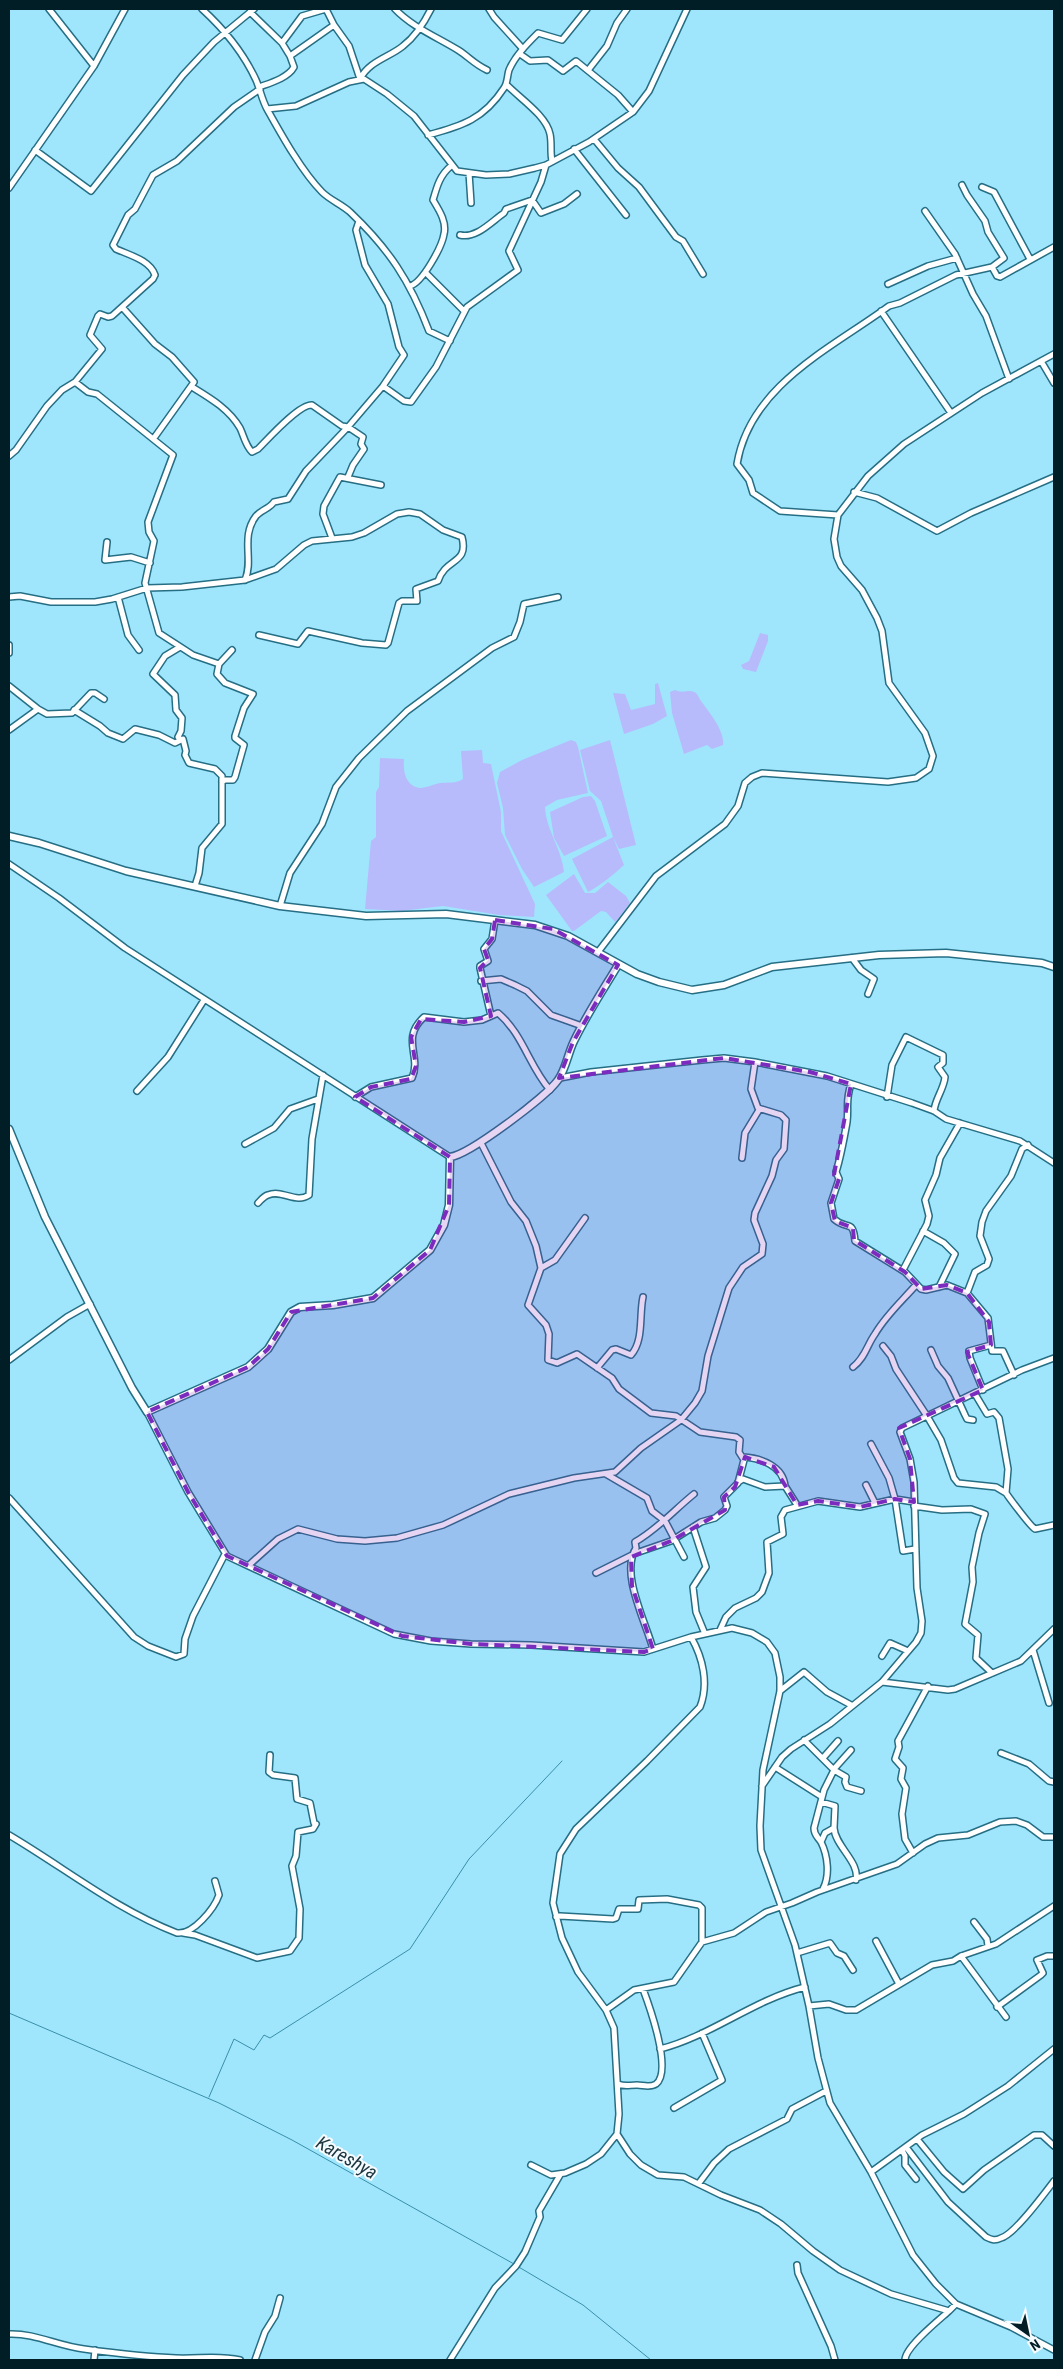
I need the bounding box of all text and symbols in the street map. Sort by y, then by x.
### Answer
water label: Kareshya [312,2131,381,2184]
north arrow [1003,2309,1053,2359]
text: N [1027,2336,1043,2354]

